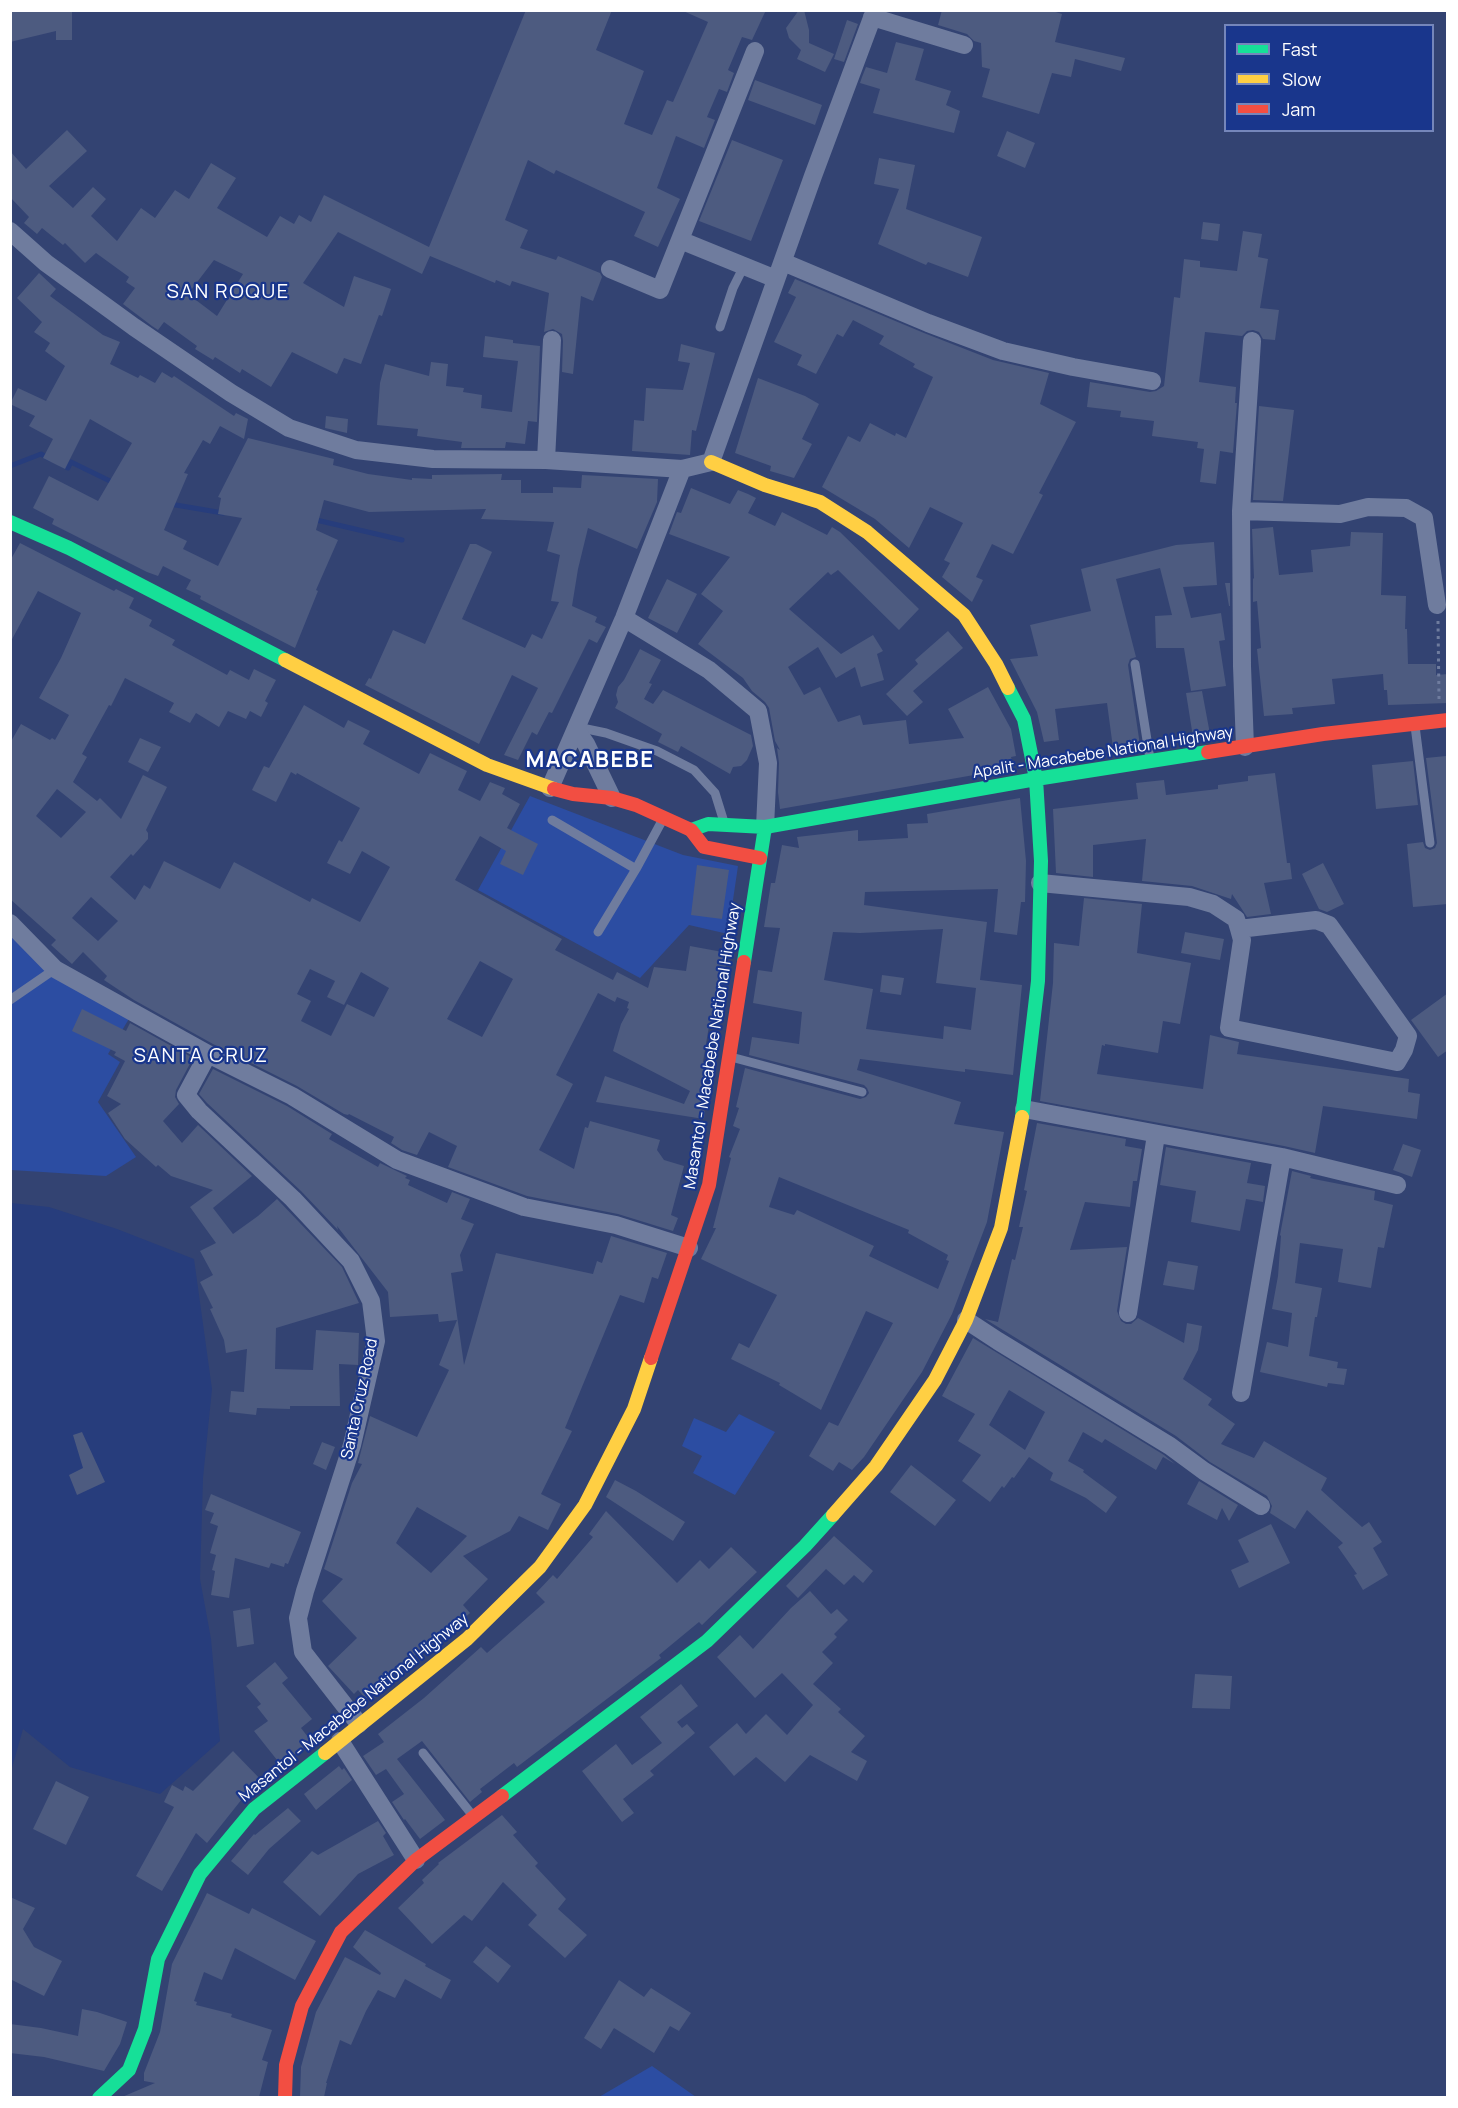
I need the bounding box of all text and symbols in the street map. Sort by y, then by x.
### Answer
legend [1224,24,1434,132]
text: Fast [1282,37,1317,61]
text: Slow [1282,67,1321,91]
text: Jam [1282,97,1316,121]
district label: SAN ROQUE [166,280,290,304]
street label: Apalit - Macabebe National Highway [971,723,1235,783]
district label: MACABEBE [525,748,655,774]
street label: Masantol - Macabebe National Highway [681,902,745,1190]
district label: SANTA CRUZ [133,1044,269,1068]
street label: Santa Cruz Road [338,1337,382,1461]
street label: Masantol - Macabebe National Highway [235,1609,473,1807]

